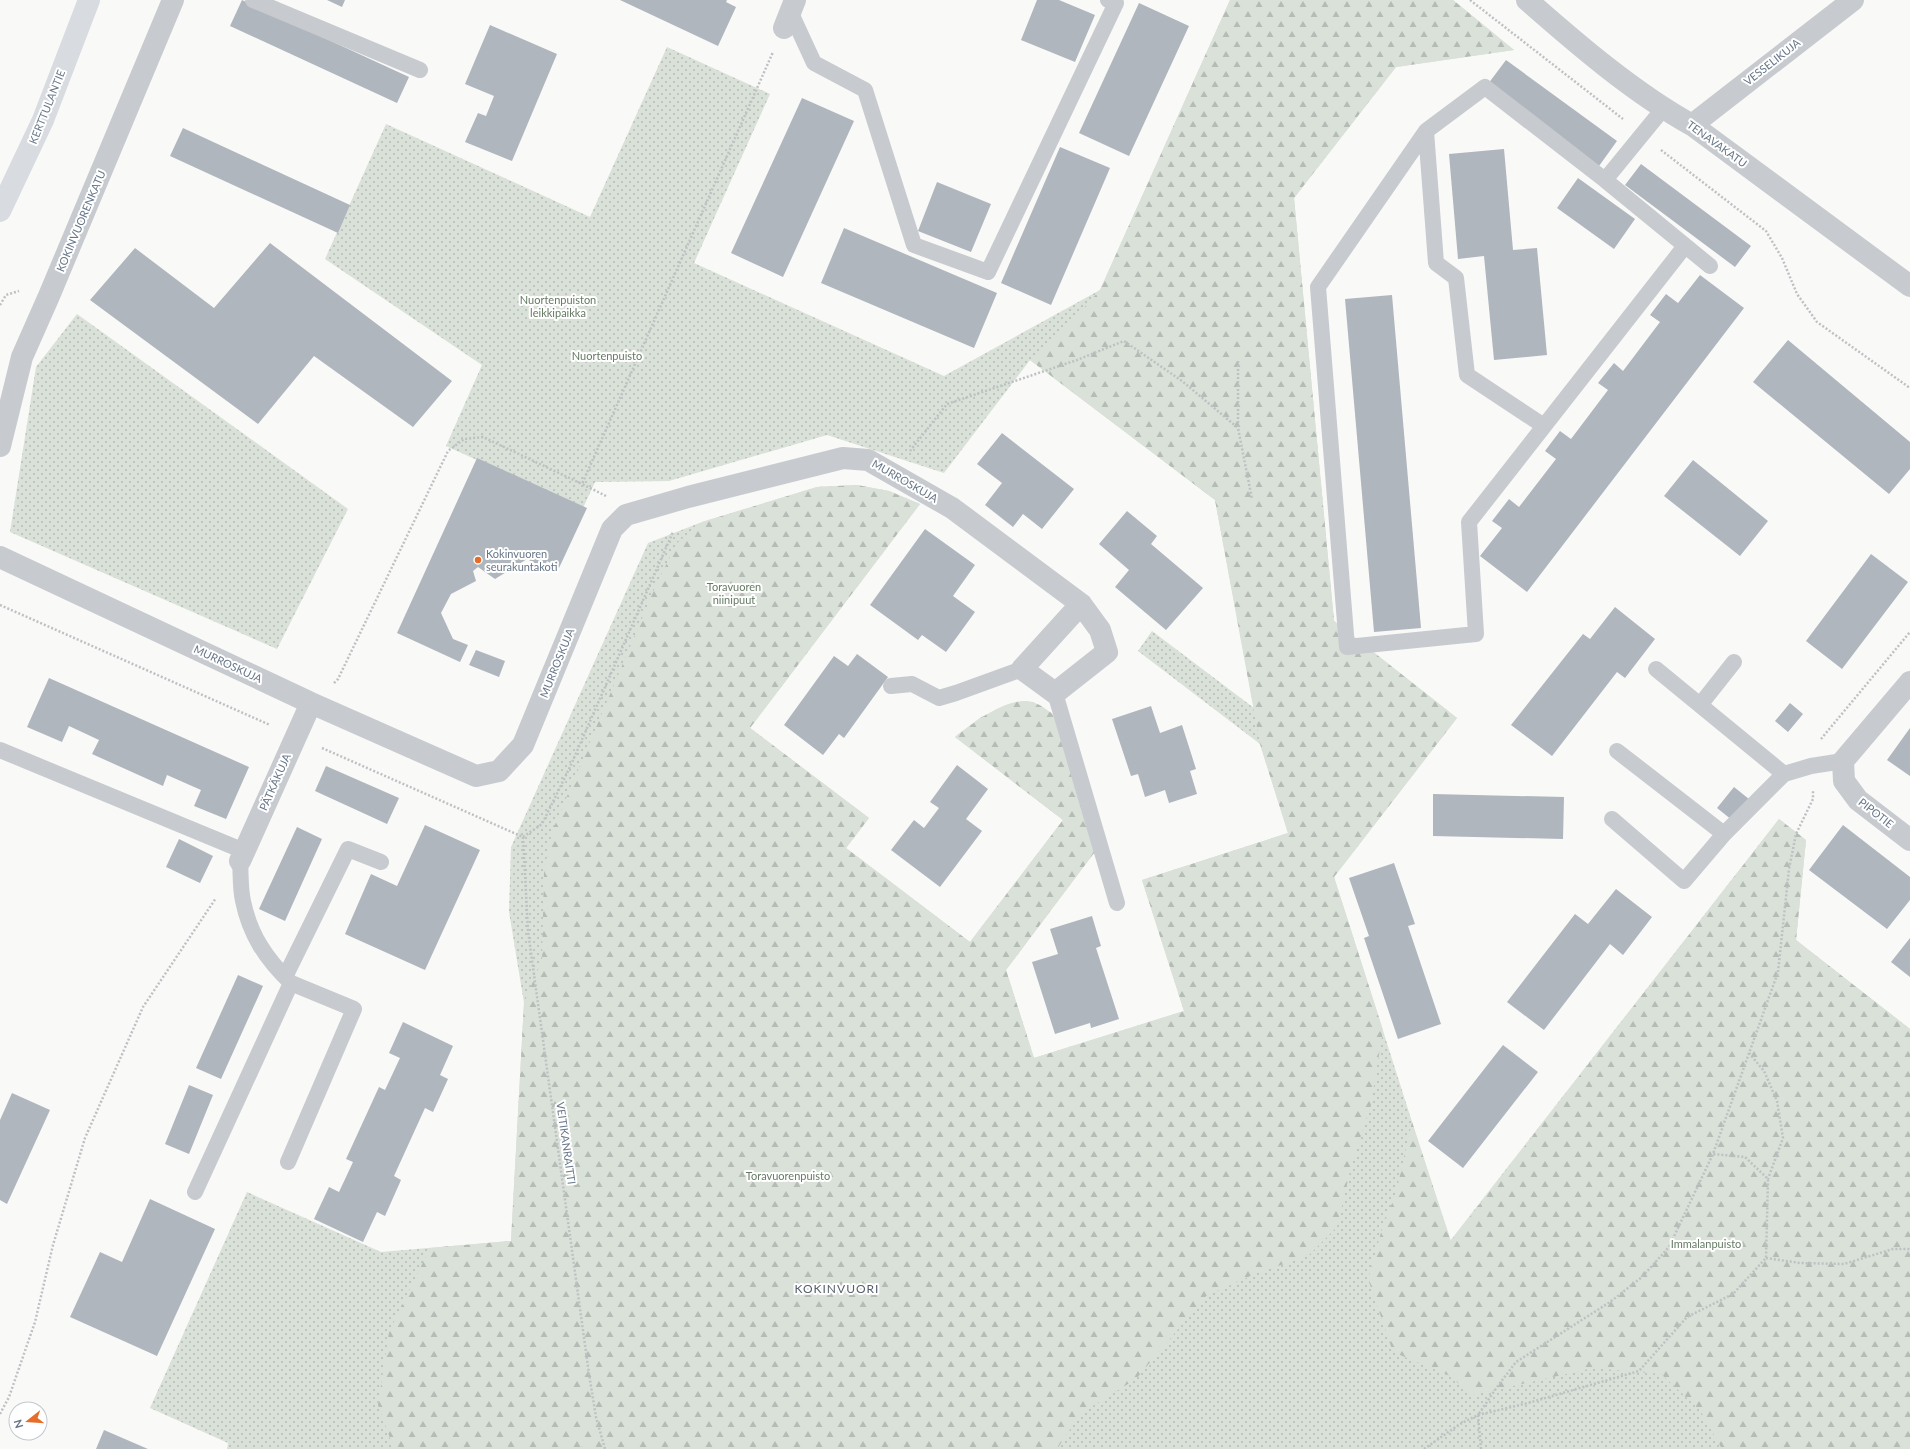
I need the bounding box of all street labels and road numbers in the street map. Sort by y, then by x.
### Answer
street label: VESSELIKUJA [1741,35,1803,88]
street label: KERTTULANTIE [26,68,67,146]
street label: TENAVAKATU [1685,117,1750,170]
street label: KOKINVUORENKATU [53,168,108,273]
street label: MURROSKUJA [870,456,941,505]
street label: MURROSKUJA [537,626,577,699]
street label: MURROSKUJA [192,642,265,685]
street label: PÄTKÄKUJA [256,751,293,812]
street label: PIPOTIE [1856,795,1896,830]
street label: VEITIKANRAITTI [554,1101,579,1185]

